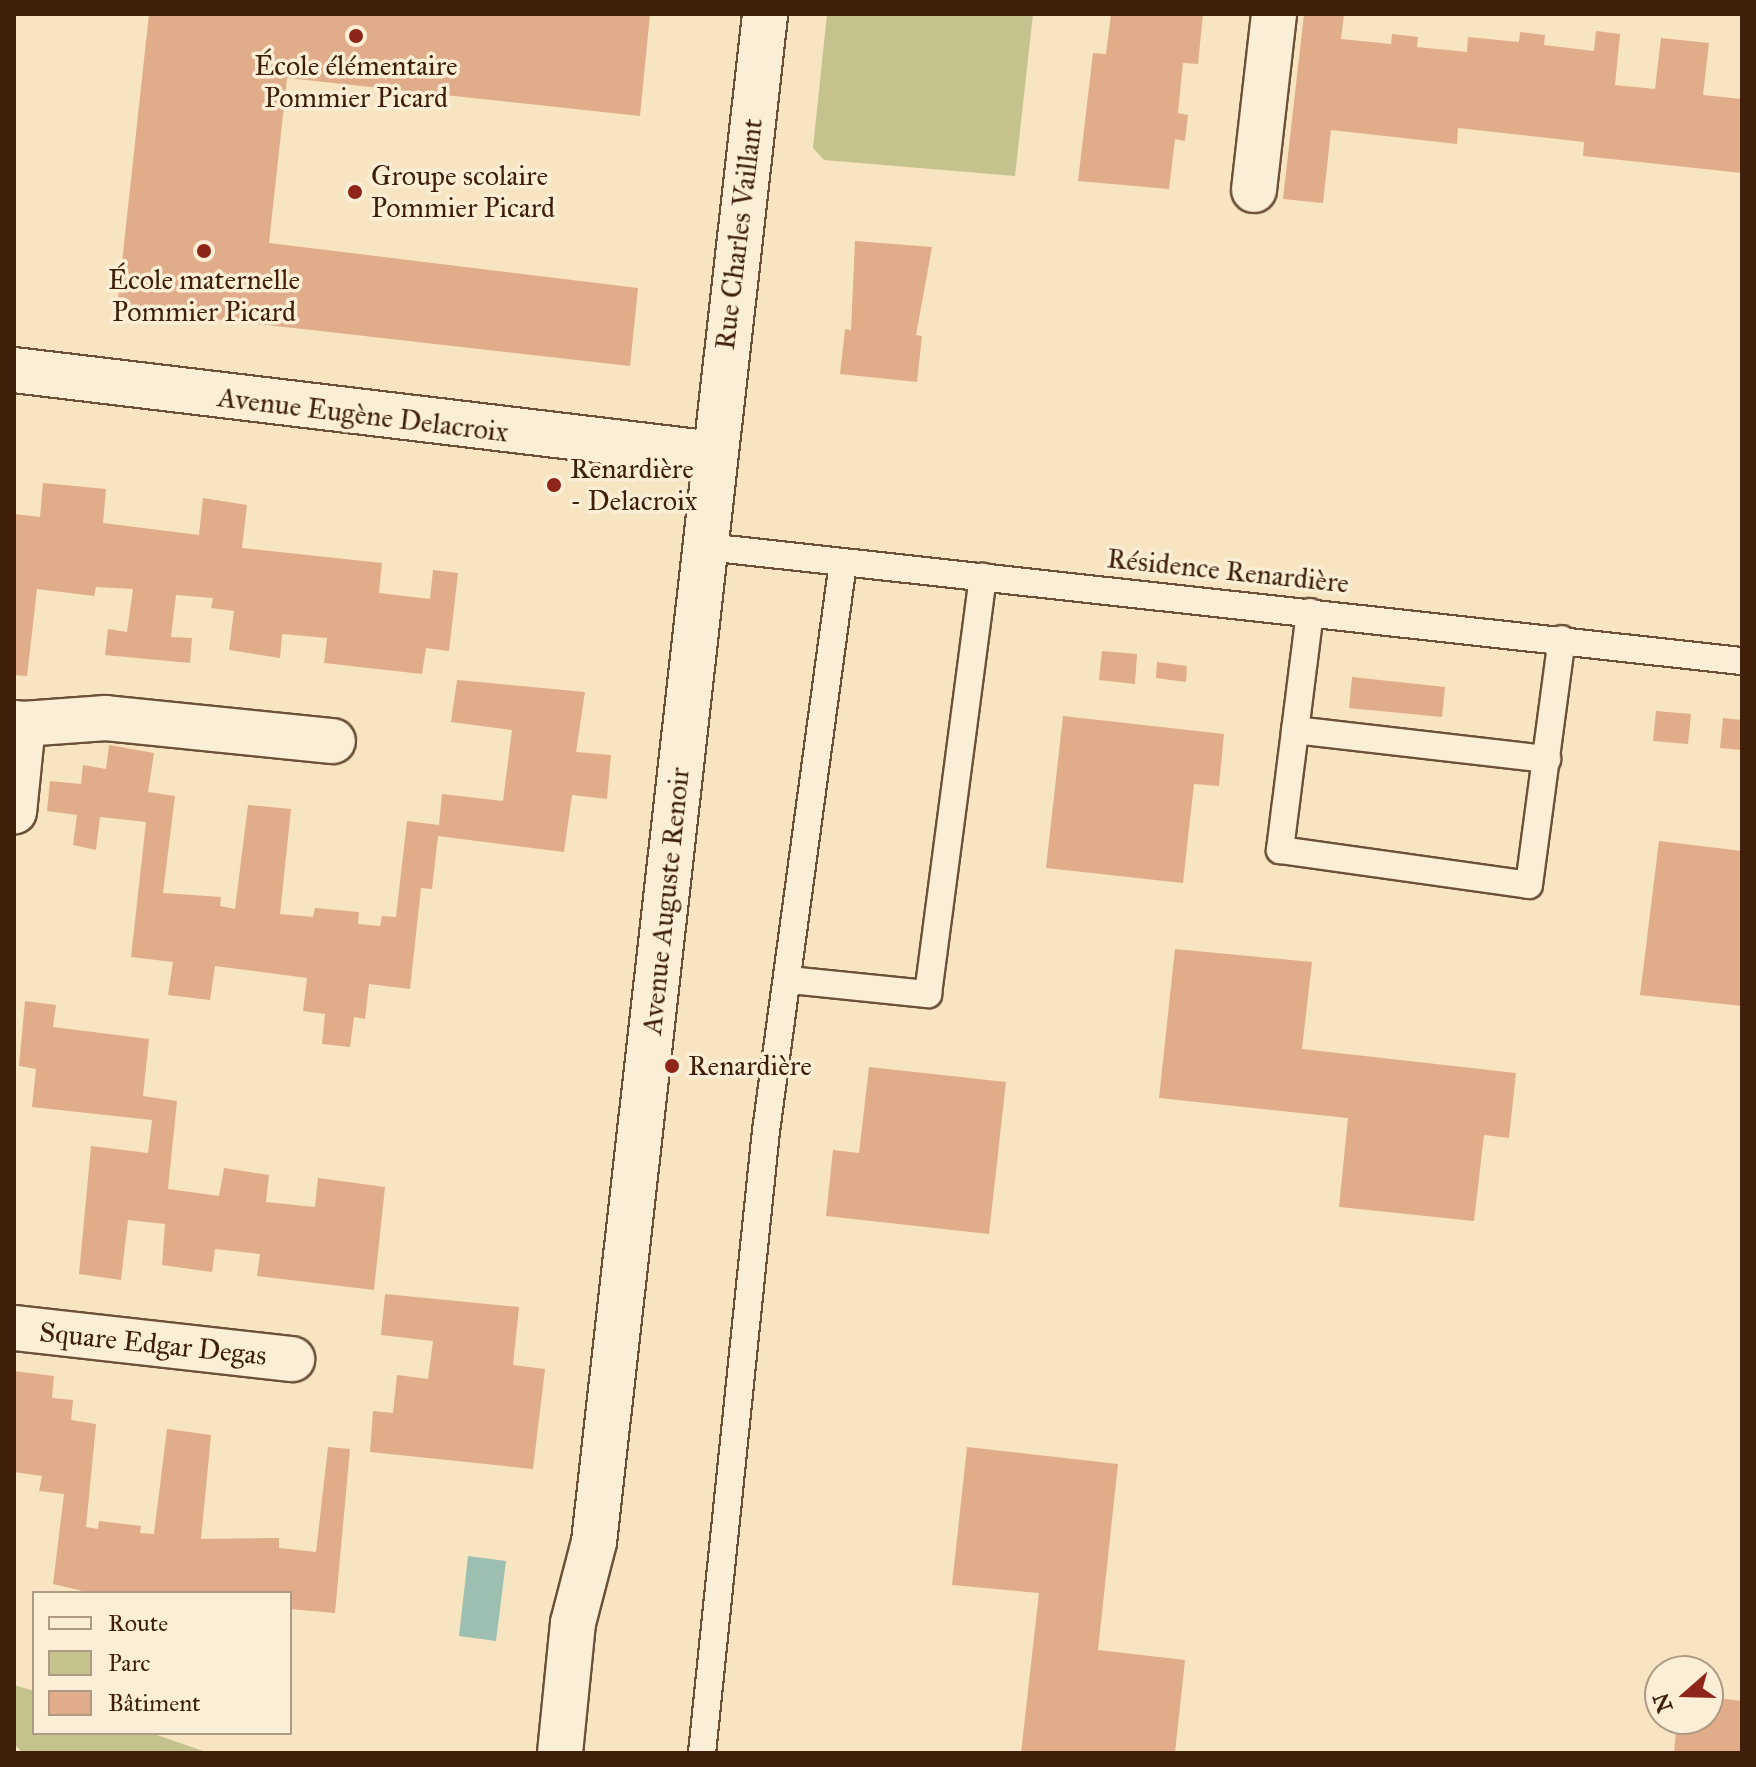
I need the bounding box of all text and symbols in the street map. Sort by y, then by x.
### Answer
marker: École élémentaire Pommier Picard [347,27,365,45]
place label: École élémentaire Pommier Picard [254,49,458,115]
street label: Rue Charles Vaillant [708,116,770,352]
place label: Groupe scolaire Pommier Picard [371,159,555,225]
marker: Groupe scolaire Pommier Picard [346,183,364,201]
marker: École maternelle Pommier Picard [195,242,213,260]
place label: École maternelle Pommier Picard [108,263,300,329]
street label: Avenue Eugène Delacroix [216,381,510,449]
place label: Renardière - Delacroix [570,452,697,518]
marker: Renardière - Delacroix [545,476,563,494]
street label: Résidence Renardière [1105,542,1351,600]
street label: Avenue Auguste Renoir [635,766,697,1036]
place label: Renardière [688,1049,812,1083]
marker: Renardière [663,1057,681,1075]
street label: Square Edgar Degas [38,1315,268,1373]
legend [32,1591,292,1735]
text: Route [108,1608,168,1638]
text: Parc [108,1648,150,1678]
north arrow [1644,1655,1724,1735]
text: Bâtiment [108,1688,201,1718]
text: N [1647,1689,1679,1716]

